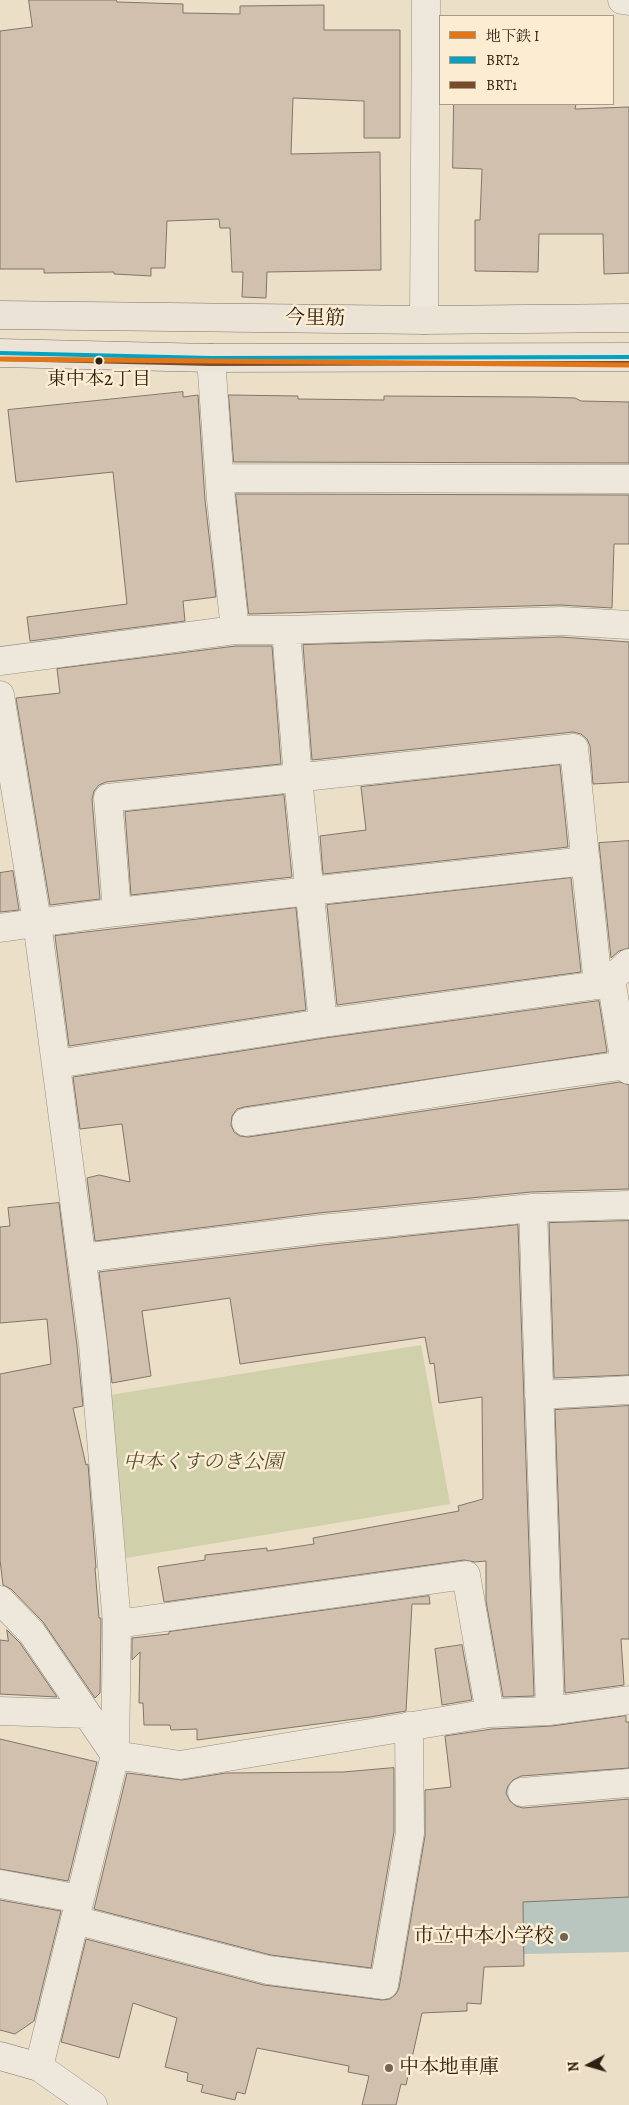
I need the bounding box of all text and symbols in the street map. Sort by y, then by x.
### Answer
legend [439,15,614,105]
text: 地下鉄 I [486,26,539,46]
text: BRT2 [486,50,519,70]
text: BRT1 [486,75,517,95]
street label: 今里筋 [285,306,345,332]
marker: 東中本2丁目 [94,356,104,366]
place label: 東中本2丁目 [47,369,151,391]
park label: 中本くすのき公園 [123,1451,283,1475]
place label: 市立中本小学校 [414,1925,554,1949]
marker: 市立中本小学校 [558,1931,570,1943]
north arrow [564,2040,614,2090]
place label: 中本地車庫 [399,2056,499,2080]
text: N [564,2061,584,2073]
marker: 中本地車庫 [383,2062,395,2074]

